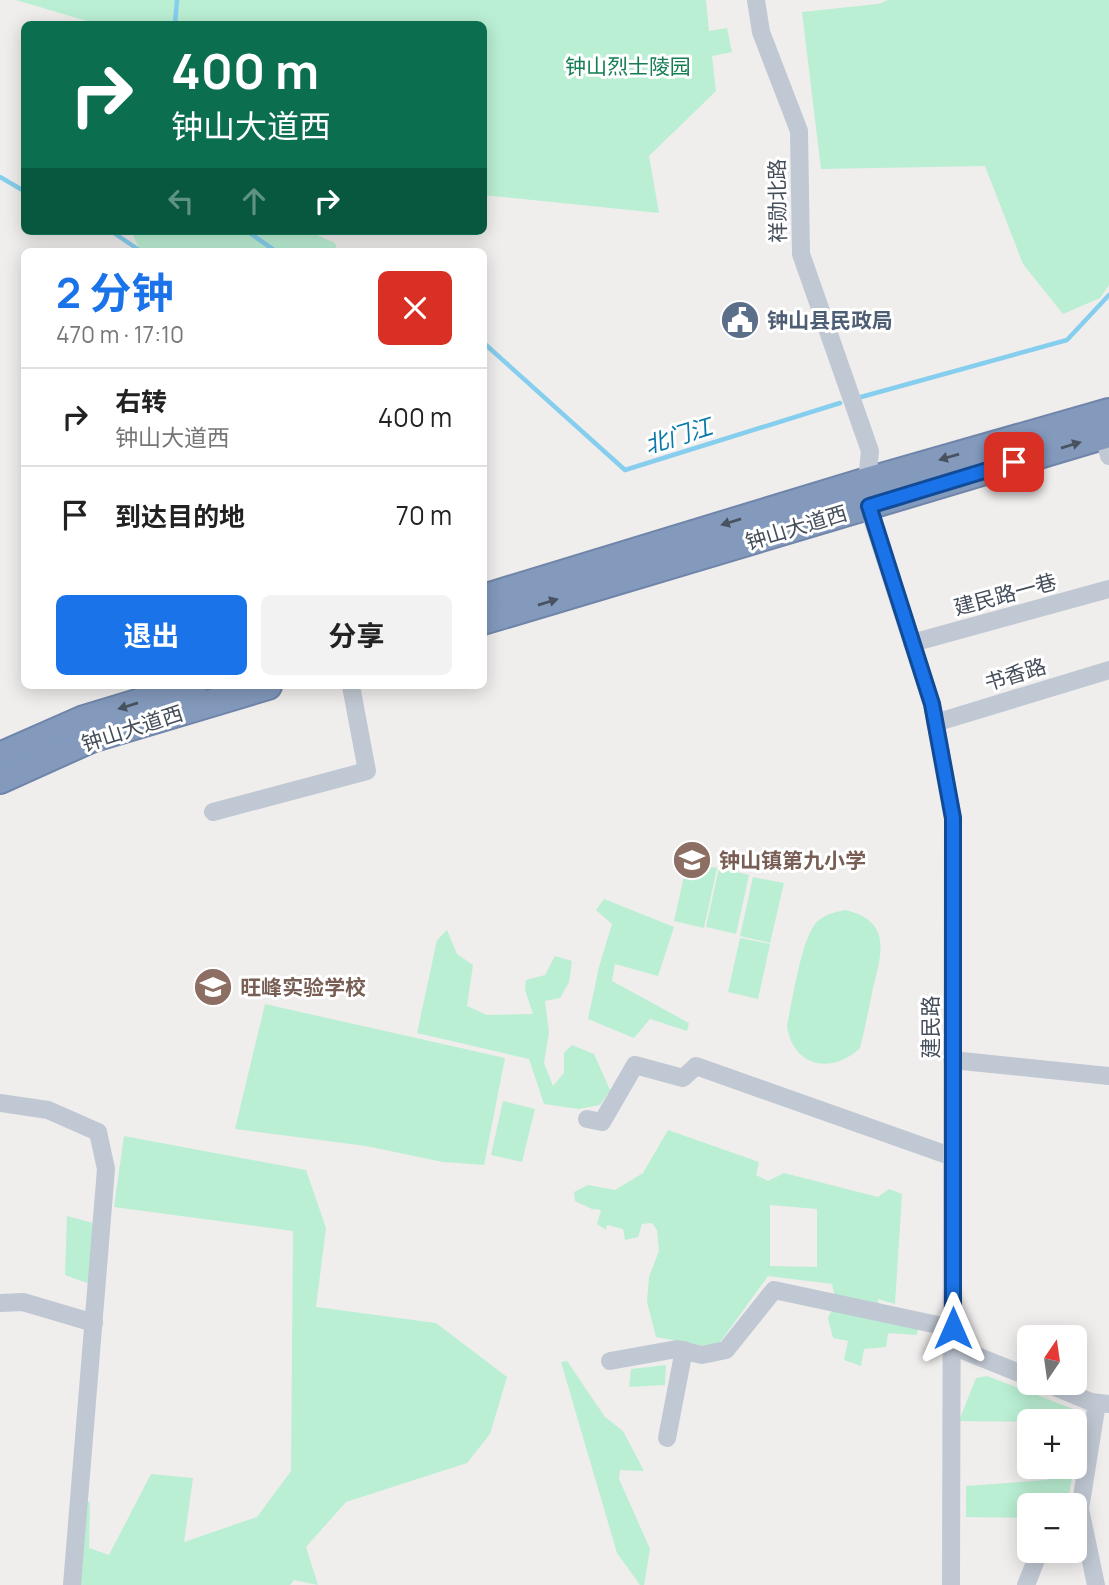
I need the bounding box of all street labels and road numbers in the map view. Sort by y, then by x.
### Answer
street label: 祥勋北路 [762,159,792,243]
street label: 钟山大道西 [742,498,850,556]
street label: 建民路一巷 [951,567,1059,621]
street label: 书香路 [981,651,1049,697]
street label: 钟山大道西 [78,698,186,758]
street label: 建民路 [916,996,944,1059]

